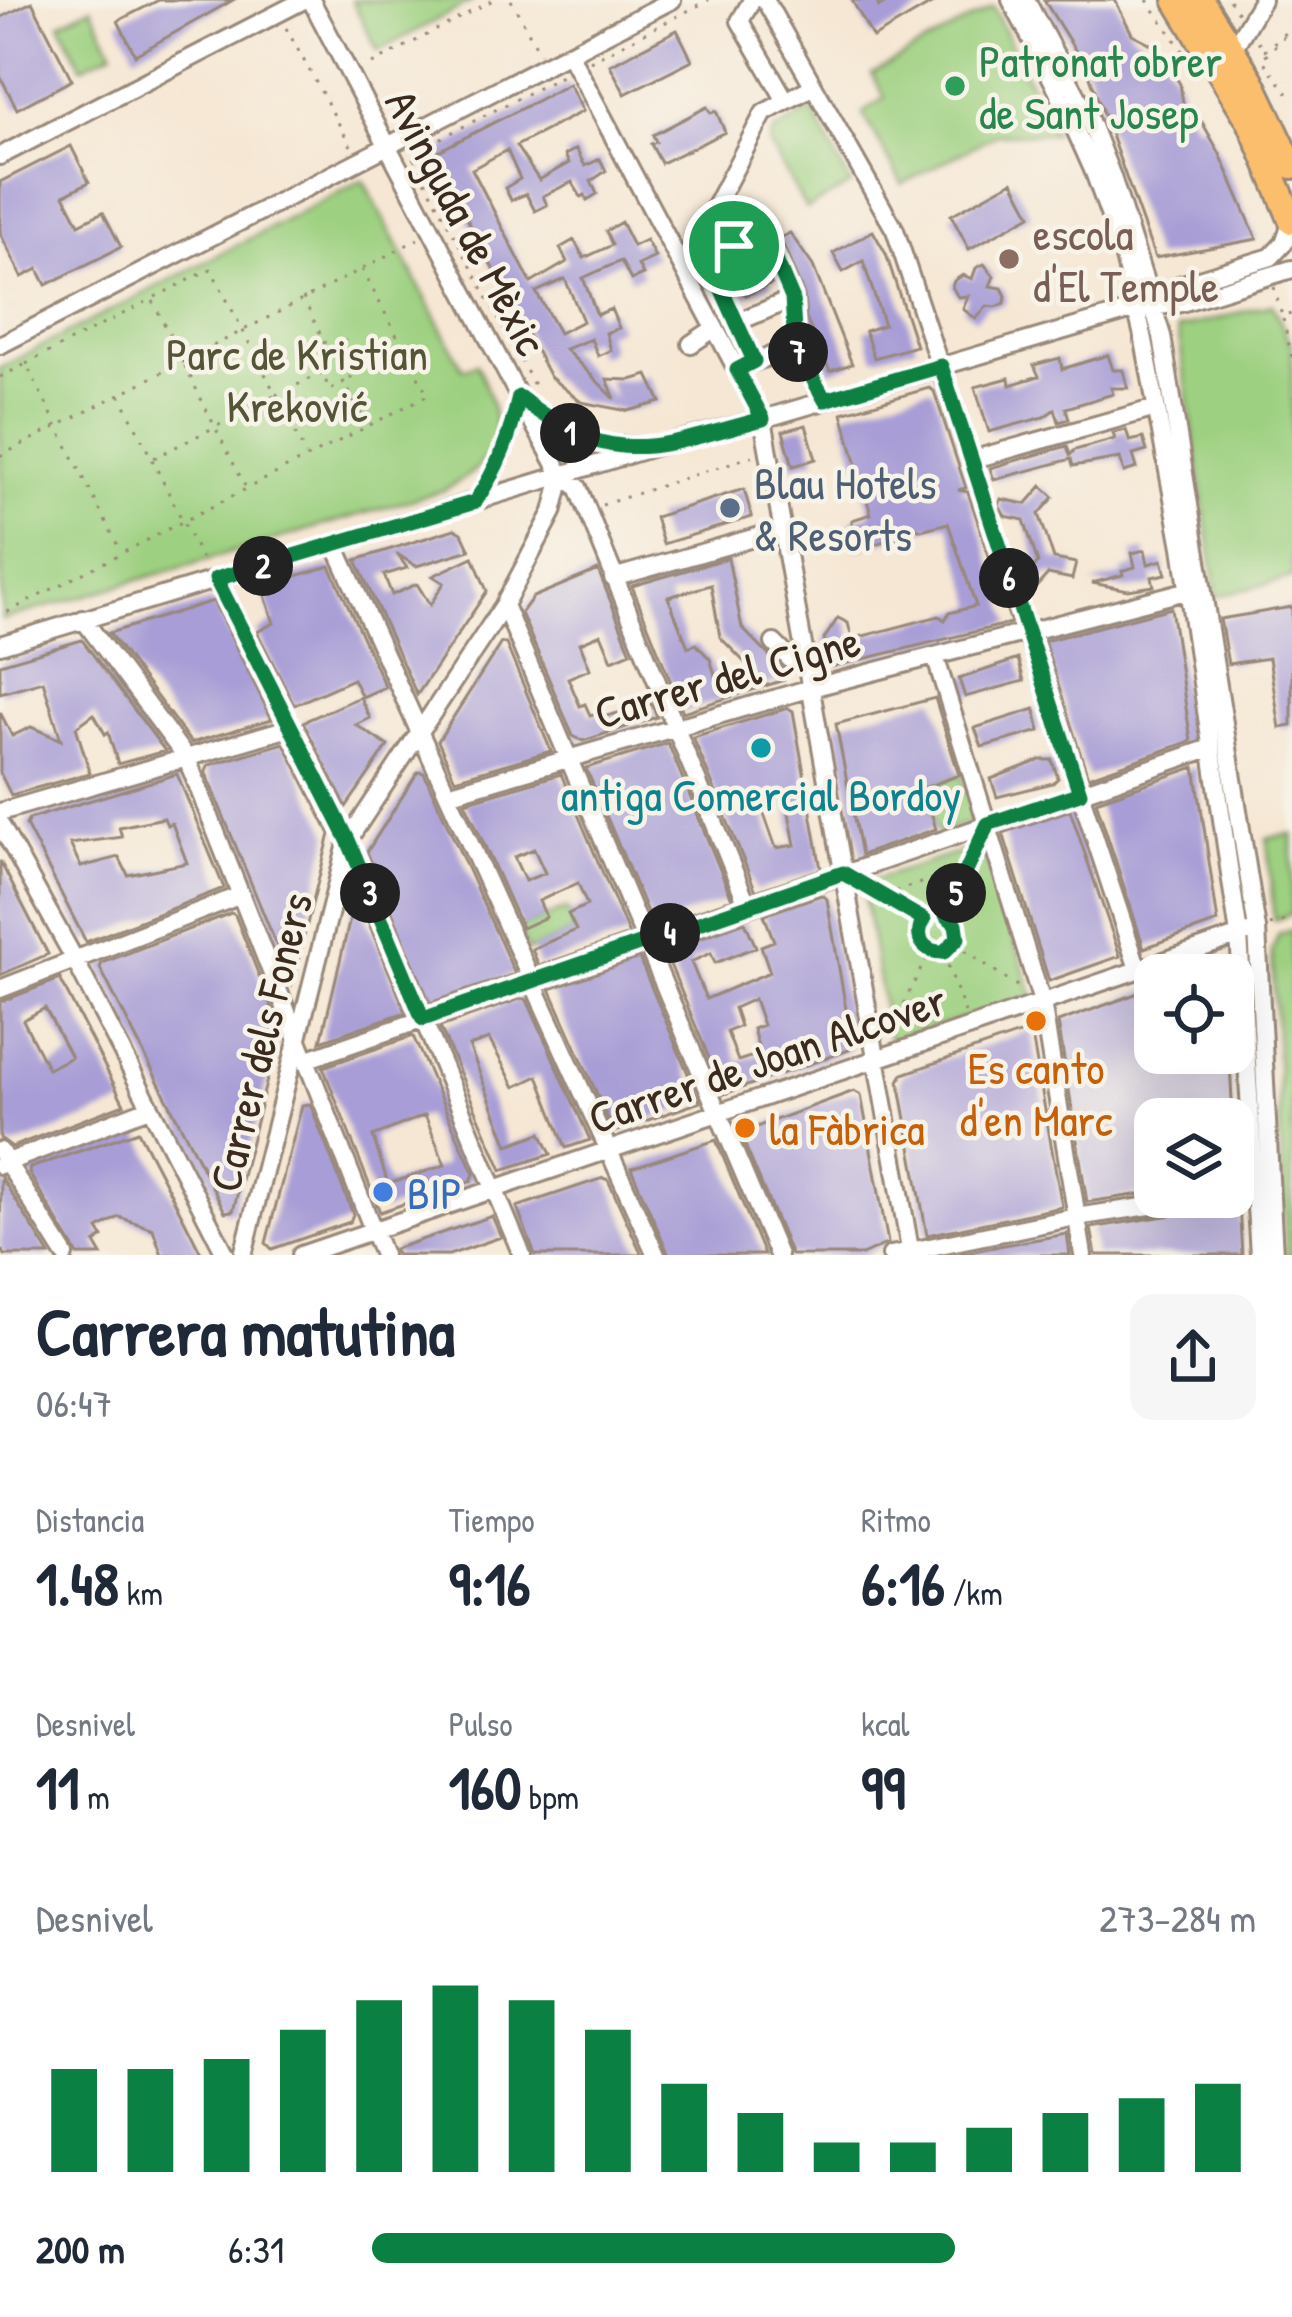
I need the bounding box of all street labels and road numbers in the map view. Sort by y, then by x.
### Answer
street label: Avinguda de Mèxic [371,79,563,366]
street label: Carrer del Cigne [587,609,867,743]
street label: Carrer dels Foners [193,886,327,1198]
street label: Carrer de Joan Alcover [580,968,954,1148]

